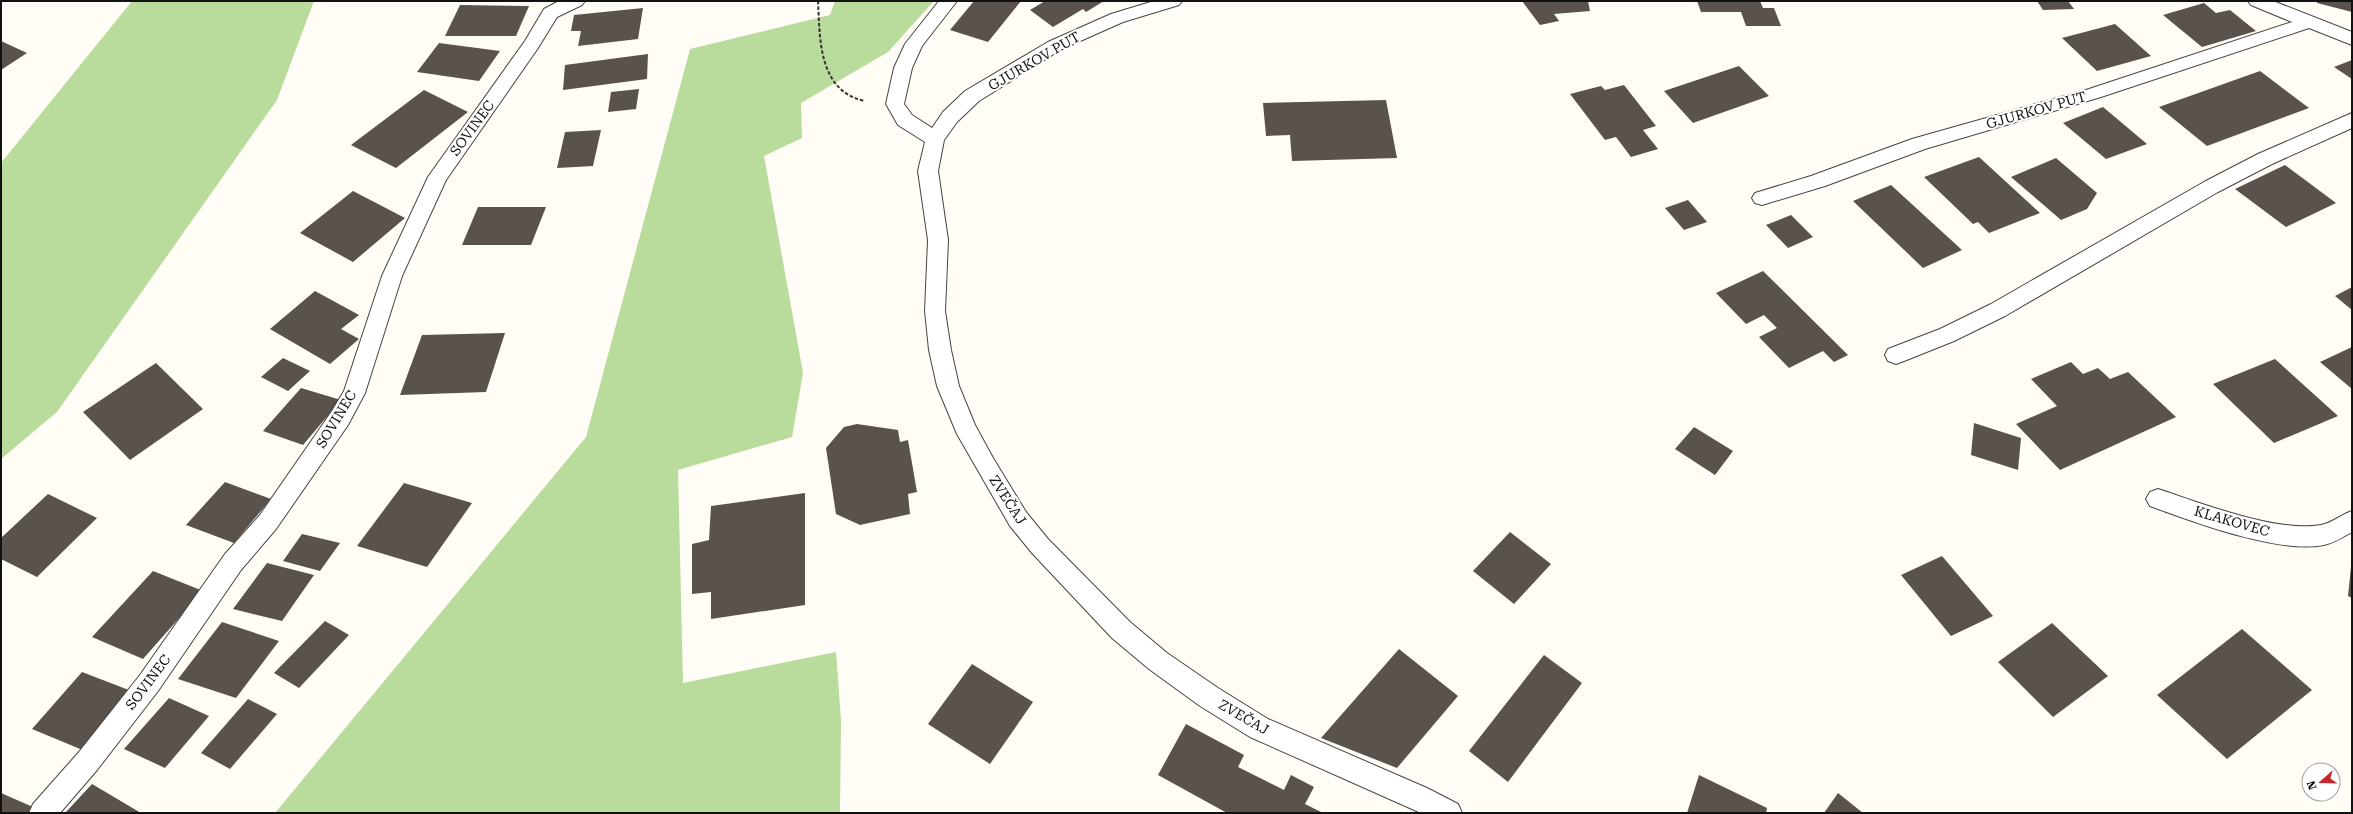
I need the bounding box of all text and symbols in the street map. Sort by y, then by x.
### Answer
street label: GJURKOV PUT [985,28,1083,94]
street label: GJURKOV PUT [1984,88,2088,132]
street label: SOVINEC [447,97,497,159]
street label: SOVINEC [313,387,359,451]
street label: ZVEČAJ [986,472,1030,528]
street label: KLAKOVEC [2192,503,2272,539]
street label: SOVINEC [122,651,174,713]
street label: ZVEČAJ [1216,696,1272,738]
north arrow [2301,762,2341,802]
text: N [2304,779,2320,791]

